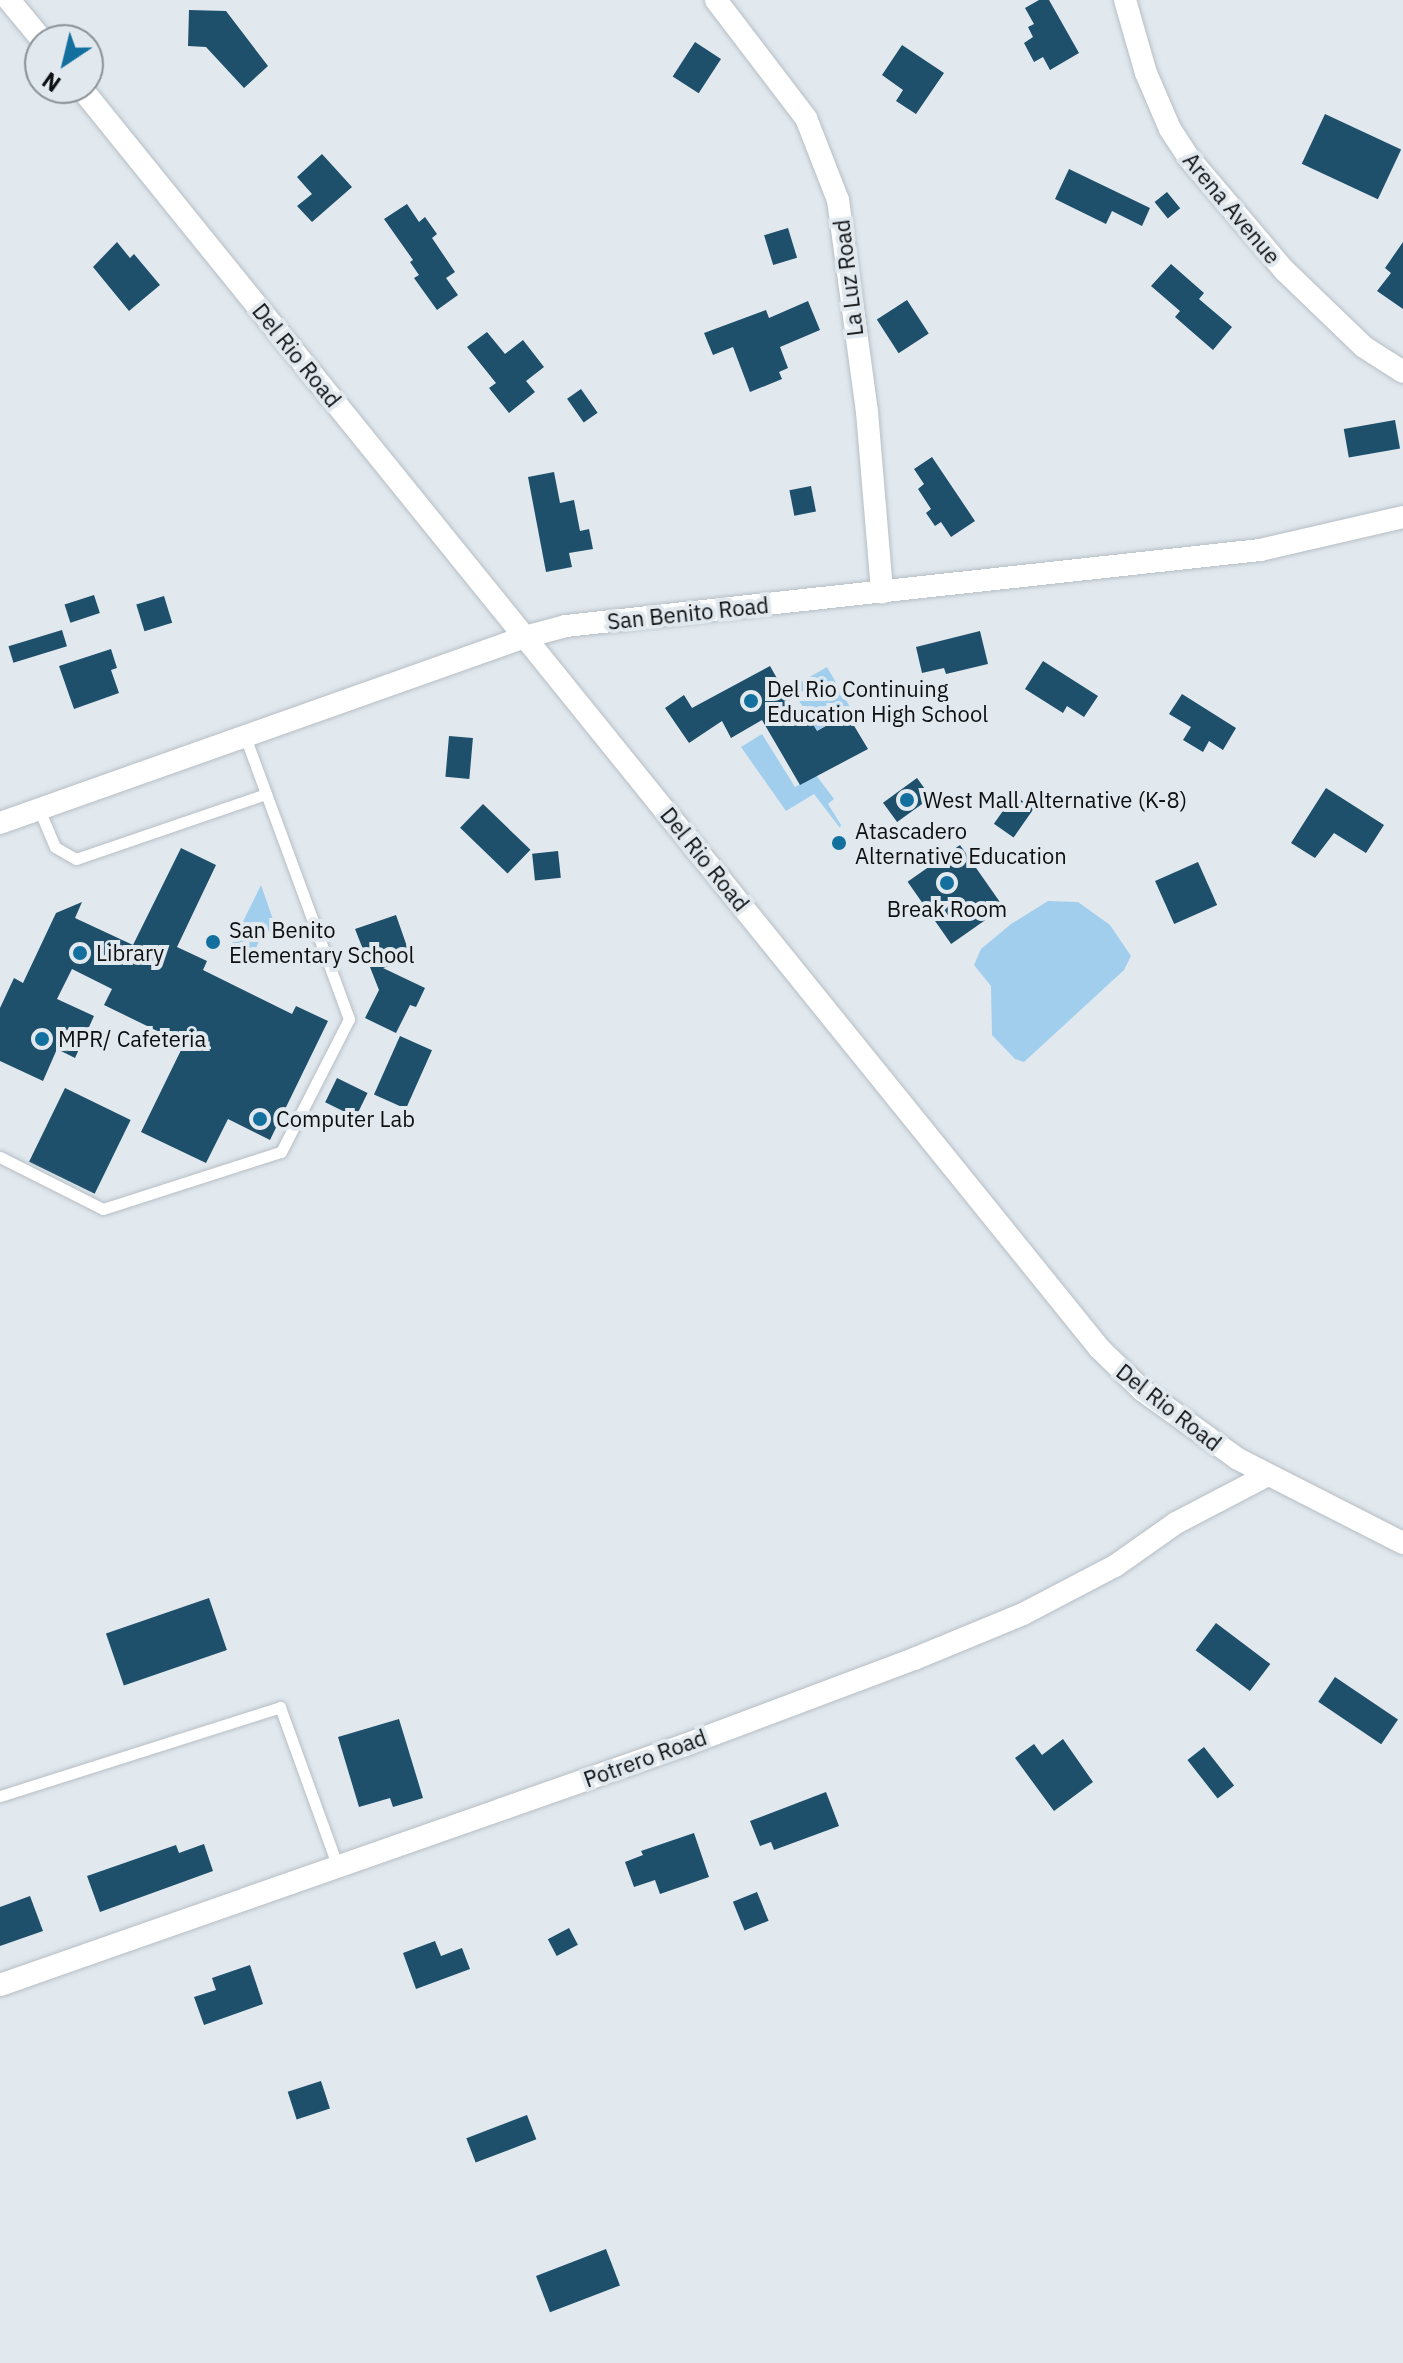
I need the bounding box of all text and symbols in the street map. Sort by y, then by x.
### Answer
north arrow [24,24,104,104]
text: N [36,66,66,99]
street label: Arena Avenue [1178,147,1286,269]
street label: La Luz Road [828,218,868,338]
street label: Del Rio Road [247,298,347,412]
street label: San Benito Road [606,591,770,635]
place label: Del Rio Continuing Education High School [767,675,988,726]
marker: Del Rio Continuing Education High School [742,692,760,710]
place label: West Mall Alternative (K-8) [923,787,1187,813]
marker: West Mall Alternative (K-8) [898,791,916,809]
street label: Del Rio Road [655,802,755,916]
place label: Atascadero Alternative Education [855,817,1067,868]
marker: Atascadero Alternative Education [830,834,848,852]
marker: Break Room [938,874,956,892]
place label: Break Room [887,896,1007,922]
place label: San Benito Elementary School [229,916,415,968]
marker: San Benito Elementary School [204,933,222,951]
place label: Library [96,940,164,966]
marker: Library [71,944,89,962]
place label: MPR/ Cafeteria [58,1026,206,1052]
marker: MPR/ Cafeteria [33,1030,51,1048]
place label: Computer Lab [276,1106,415,1132]
marker: Computer Lab [251,1110,269,1128]
street label: Del Rio Road [1111,1358,1227,1456]
street label: Potrero Road [580,1724,710,1792]

